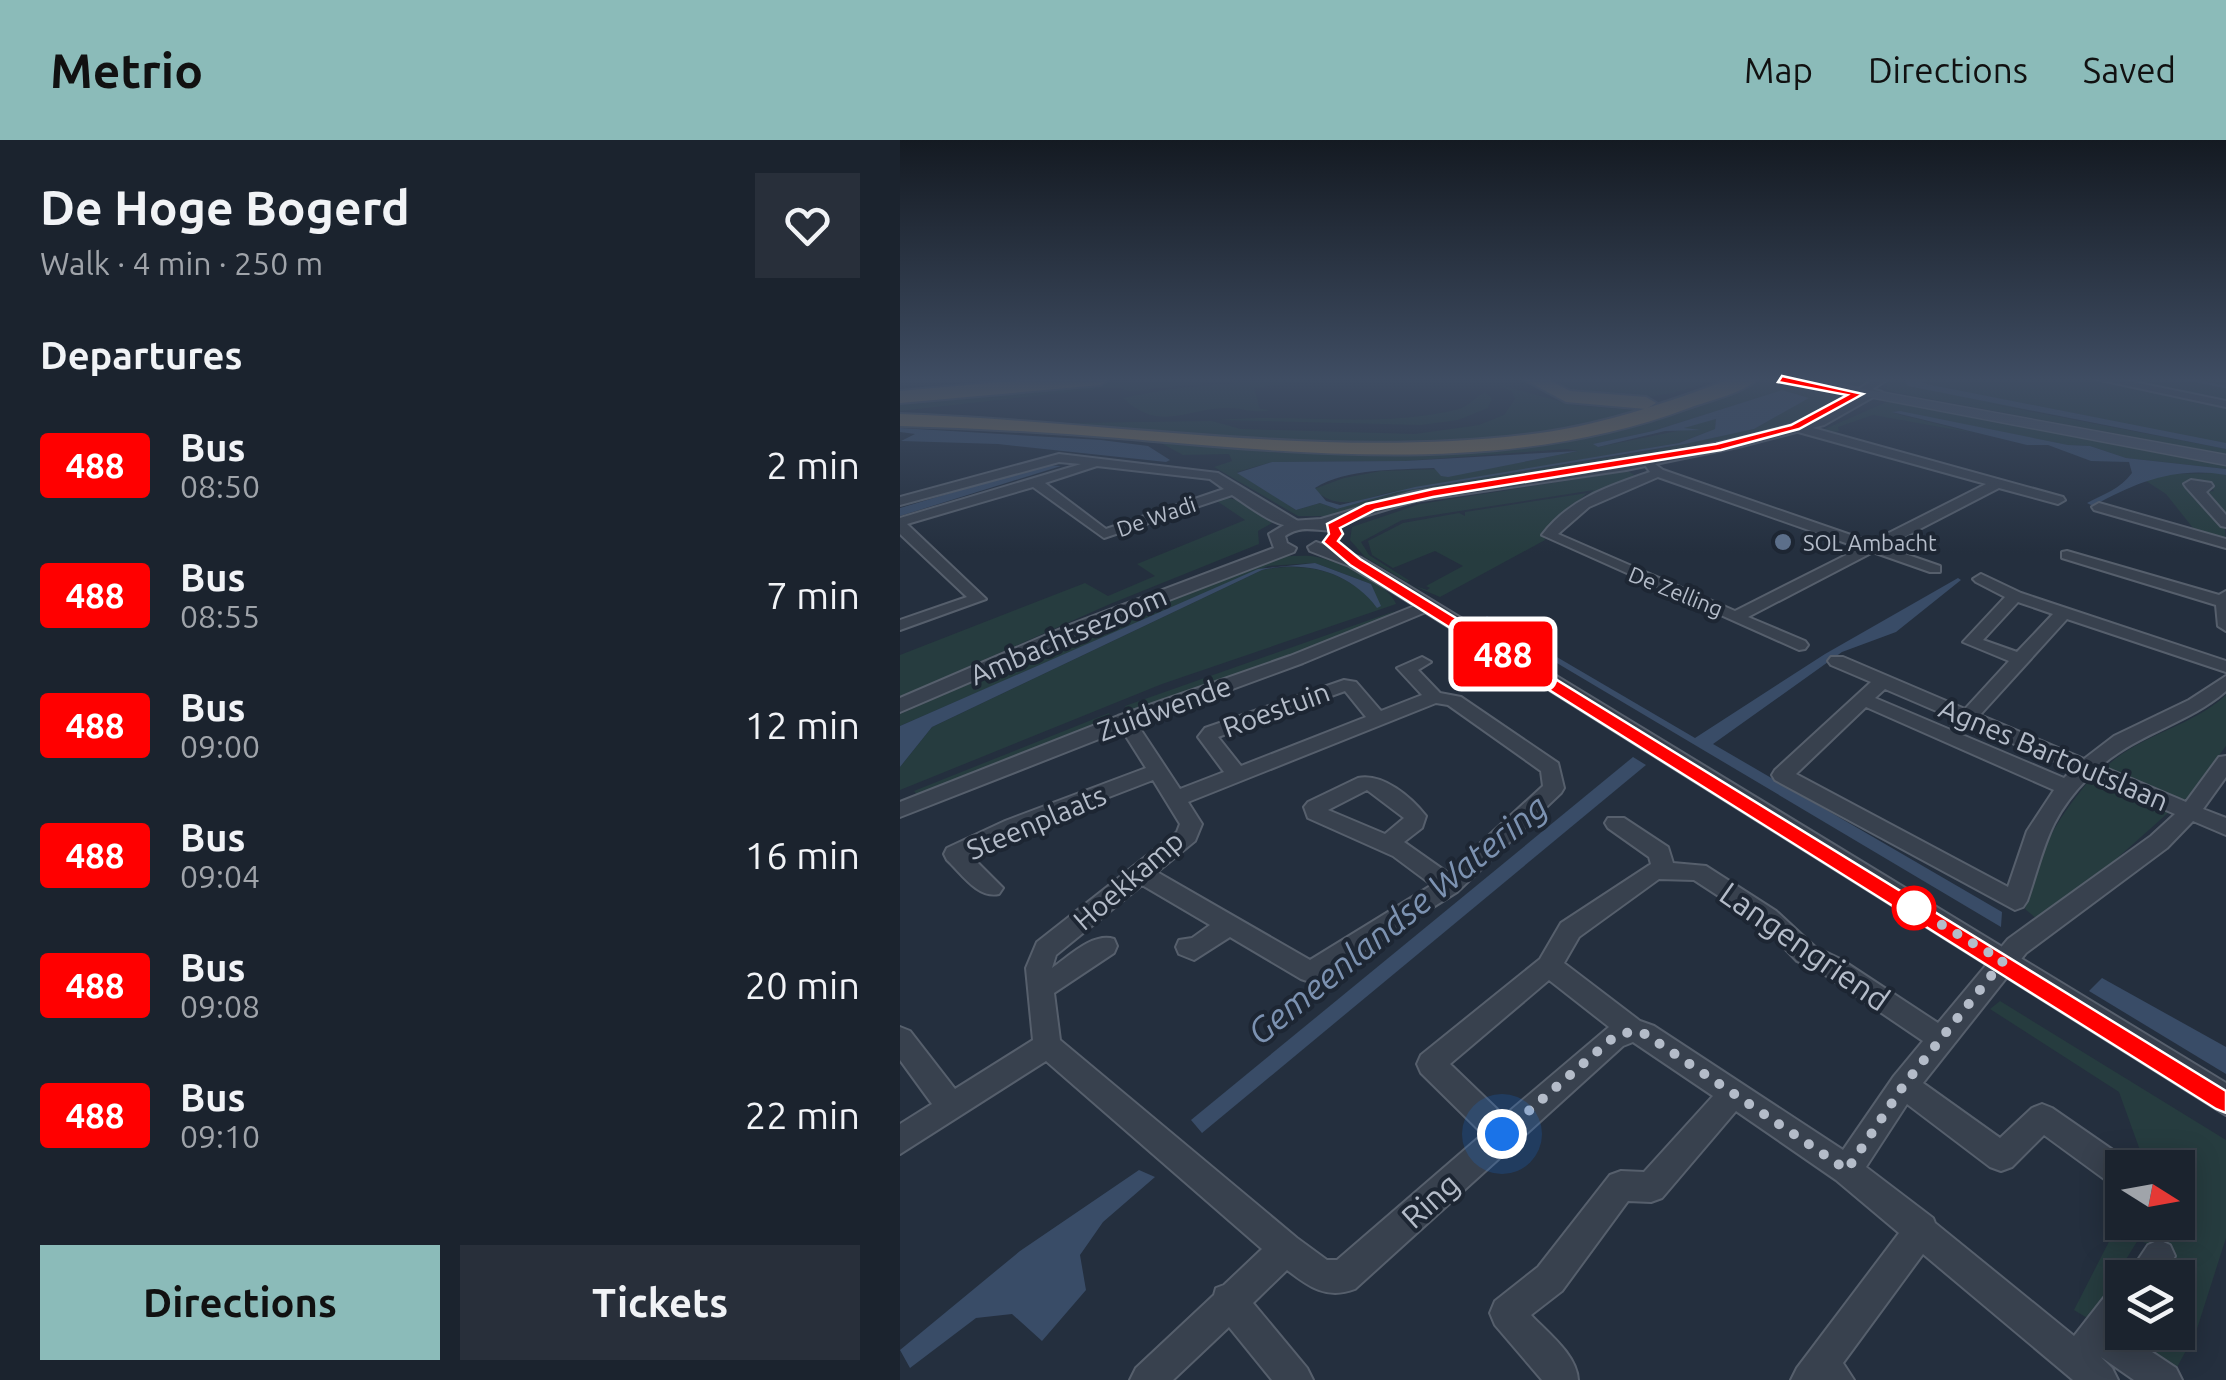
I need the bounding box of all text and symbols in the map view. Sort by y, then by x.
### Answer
text: Metrio [50,43,203,97]
text: Map [1744,50,1813,90]
text: Directions [1868,50,2028,90]
text: Saved [2083,50,2176,90]
button: heart [755,173,860,278]
text: De Hoge Bogerd [40,180,410,234]
text: Walk · 4 min · 250 m [40,245,323,281]
text: Departures [40,334,242,376]
text: Bus [180,426,245,468]
text: 2 min [766,444,860,486]
text: 488 [65,445,125,485]
text: 08:50 [180,468,260,504]
street label: De Wadi [1113,491,1199,541]
place label: SOL Ambacht [1803,530,1937,555]
marker: SOL Ambacht [1772,531,1794,553]
text: Bus [180,556,245,598]
street label: De Zelling [1625,561,1727,621]
text: 7 min [766,574,860,616]
text: 488 [65,575,125,615]
street label: Ambachtsezoom [965,580,1171,690]
text: 08:55 [180,598,260,634]
line badge: 488 [1446,622,1560,686]
text: 488 [1473,634,1533,674]
street label: Zuidwende [1093,670,1235,746]
street label: Roestuin [1218,675,1334,743]
text: Bus [180,686,245,728]
street label: Agnes Bartoutslaan [1935,692,2173,816]
text: 12 min [745,704,860,746]
text: 488 [65,705,125,745]
text: 09:00 [180,728,260,764]
street label: Steenplaats [962,779,1110,865]
water label: Gemeenlandse Watering [1239,786,1555,1052]
text: Bus [180,816,245,858]
street label: Hoekkamp [1067,824,1189,936]
text: 16 min [745,834,860,876]
text: 488 [65,835,125,875]
text: 09:04 [180,858,260,894]
street label: Langengriend [1713,874,1897,1018]
unlabelled marker [1893,887,1935,929]
text: Bus [180,946,245,988]
text: 20 min [745,964,860,1006]
text: 488 [65,965,125,1005]
text: 09:08 [180,988,260,1024]
text: Bus [180,1076,245,1118]
text: 22 min [745,1094,860,1136]
text: 488 [65,1095,125,1135]
your location [1477,1109,1527,1159]
text: 09:10 [180,1118,260,1154]
north arrow [2105,1150,2195,1240]
map controls [2105,1150,2195,1350]
street label: Ring [1394,1165,1466,1235]
button: Directions [40,1245,440,1360]
button: Tickets [460,1245,860,1360]
button: layers [2105,1260,2195,1350]

